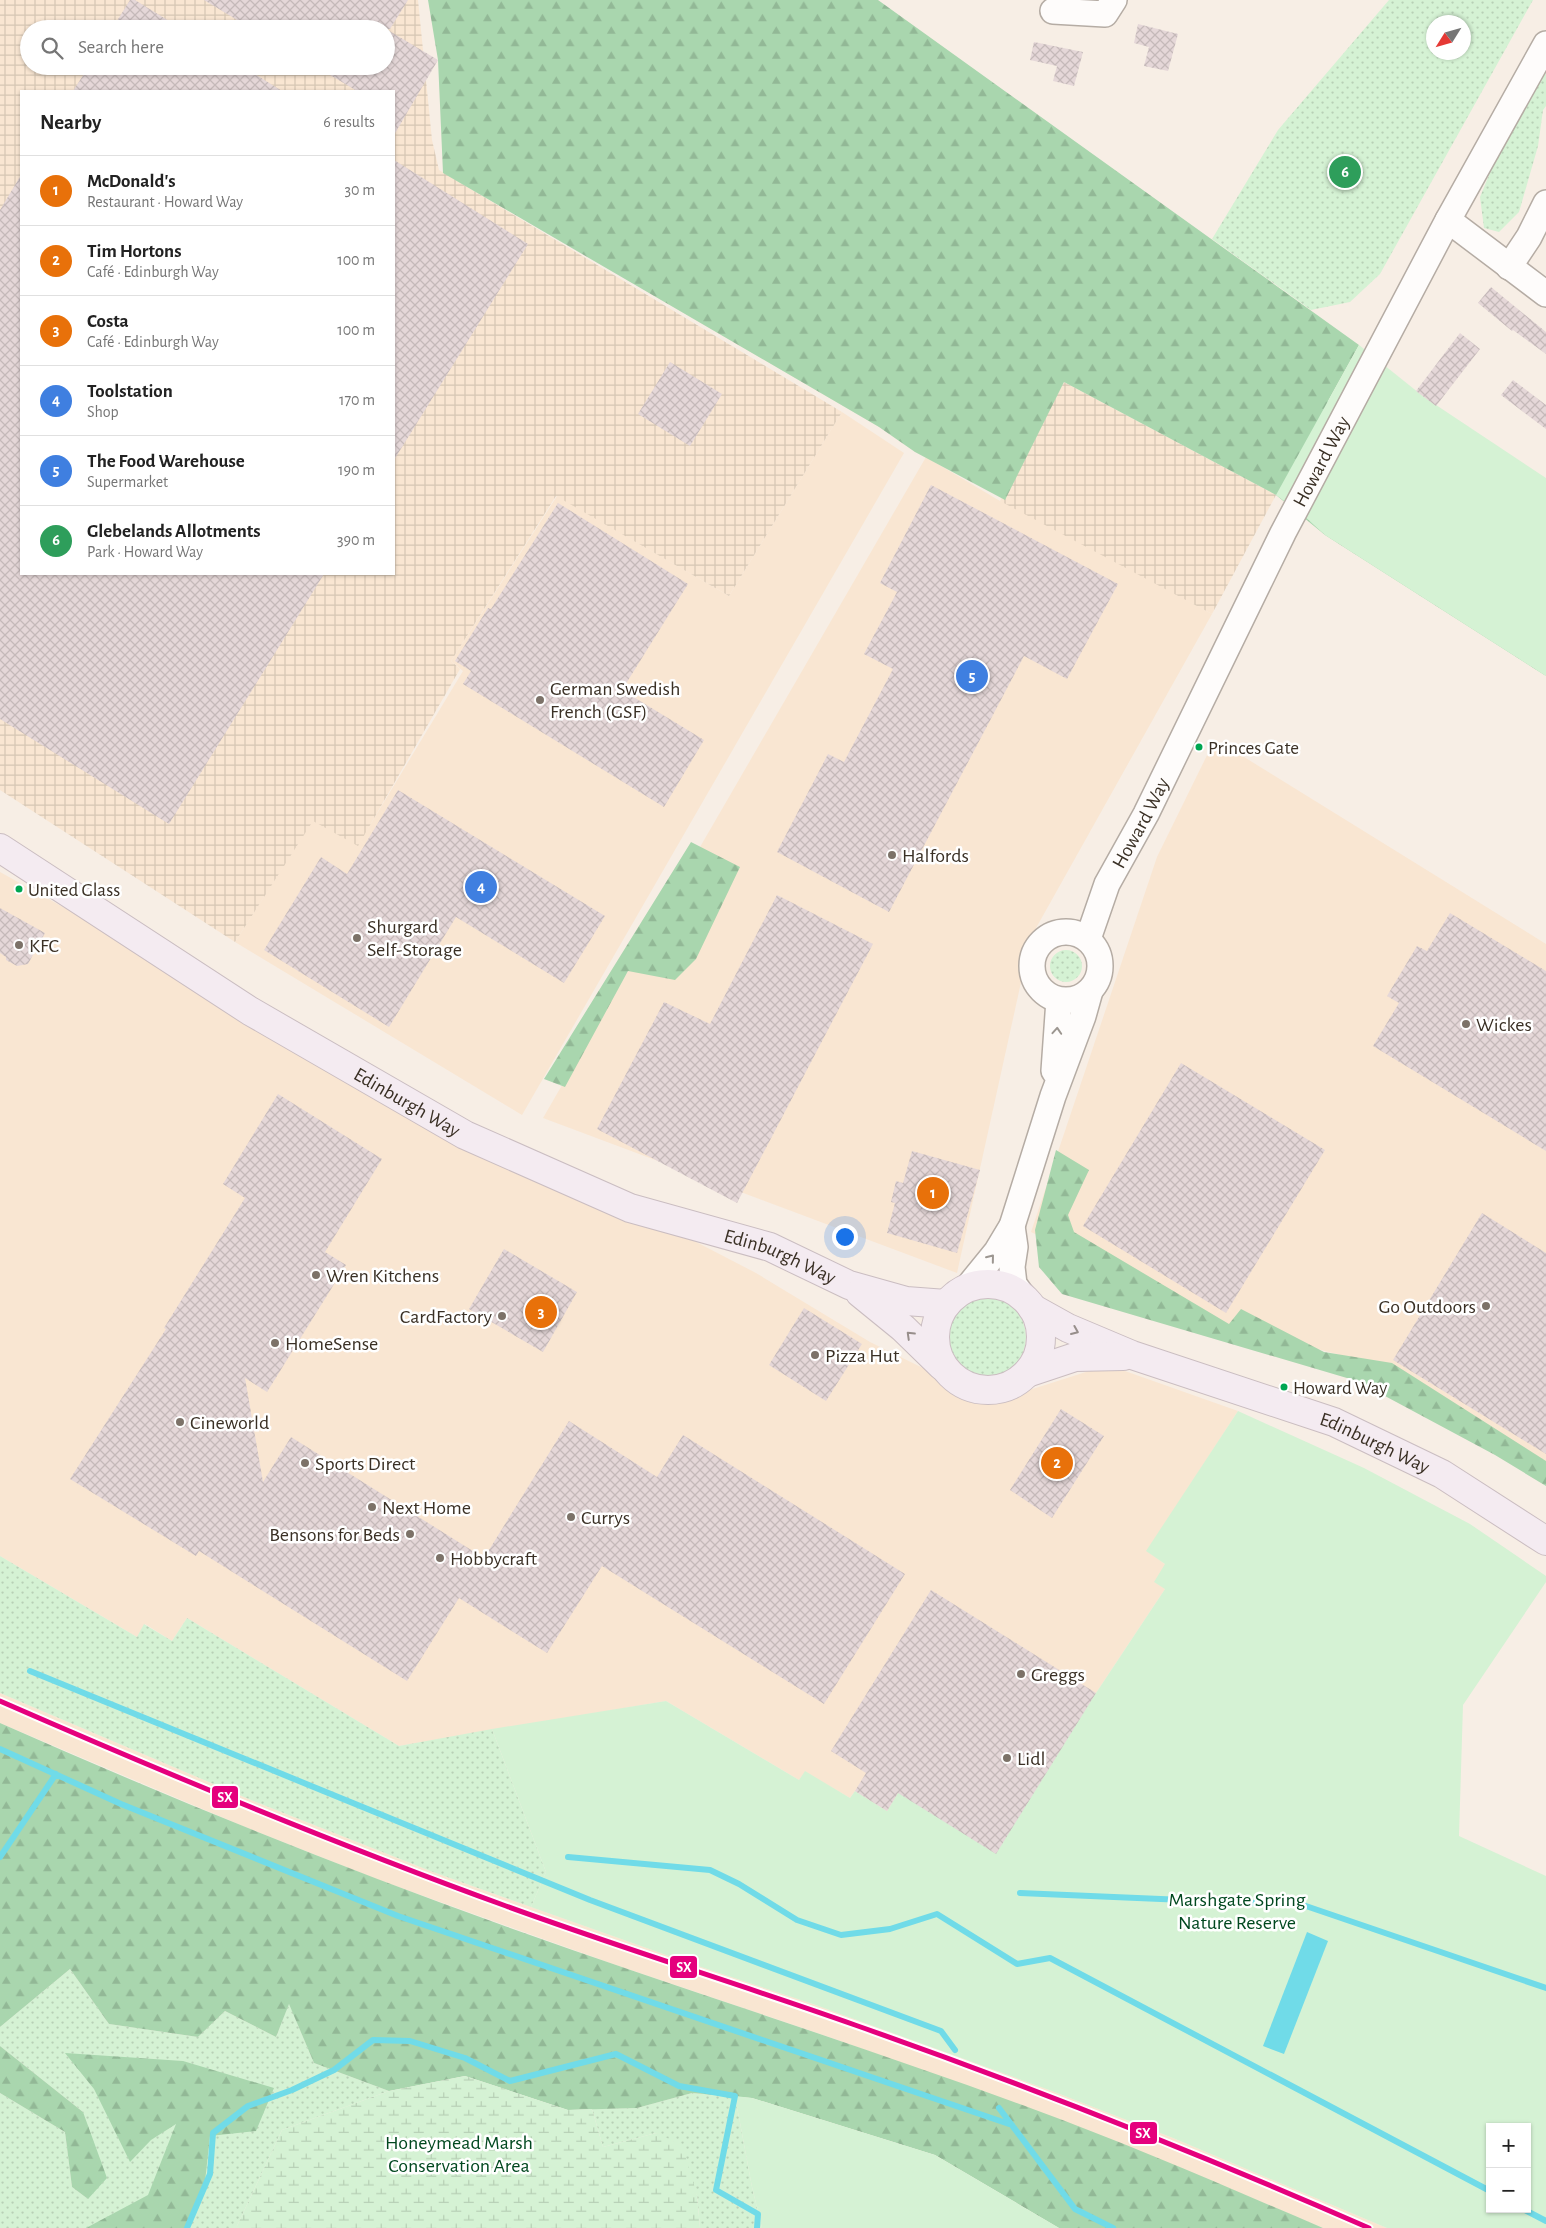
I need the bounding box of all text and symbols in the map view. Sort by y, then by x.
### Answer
north arrow [1426,15,1471,60]
search box [20,20,395,75]
icon: search [38,34,66,62]
text: Search here [78,38,164,57]
text: Nearby [40,112,101,133]
text: 6 results [323,114,375,130]
pin: 6 [1329,153,1361,191]
text: McDonald's [87,172,176,191]
text: 1 [53,182,59,198]
text: 30 m [345,182,375,198]
text: Restaurant · Howard Way [87,194,243,210]
text: Tim Hortons [87,242,181,261]
text: 2 [52,252,60,268]
text: 100 m [337,252,375,268]
text: Café · Edinburgh Way [87,264,219,280]
text: Costa [87,312,129,331]
text: 3 [53,322,59,338]
text: 100 m [337,322,375,338]
text: Café · Edinburgh Way [87,334,219,350]
text: Toolstation [87,382,173,401]
text: 4 [52,392,60,408]
text: 170 m [339,392,375,408]
text: Shop [87,404,119,420]
street label: Howard Way [1290,413,1354,510]
text: The Food Warehouse [87,452,245,471]
text: 5 [53,462,59,478]
text: 190 m [338,462,375,478]
text: Supermarket [87,474,168,490]
text: Glebelands Allotments [87,522,261,541]
text: 6 [52,532,60,548]
text: 390 m [337,532,375,548]
text: Park · Howard Way [87,544,203,560]
pin: 5 [956,657,988,695]
place label: German Swedish French (GSF) [550,679,680,722]
marker: German Swedish French (GSF) [534,694,546,706]
place label: Princes Gate [1208,739,1299,758]
marker: Princes Gate [1194,742,1204,752]
street label: Howard Way [1109,774,1173,872]
place label: Halfords [902,846,969,866]
marker: Halfords [886,849,898,861]
pin: 4 [465,868,497,906]
place label: United Glass [28,881,120,900]
marker: United Glass [14,884,24,894]
place label: Shurgard Self-Storage [367,917,462,960]
marker: Shurgard Self-Storage [351,932,363,944]
place label: KFC [29,936,59,956]
marker: KFC [13,939,25,951]
place label: Wickes [1476,1015,1532,1035]
marker: Wickes [1460,1018,1472,1030]
one-way arrow [1051,1026,1062,1034]
street label: Edinburgh Way [350,1064,464,1141]
pin: 1 [917,1174,949,1212]
your location [832,1224,858,1250]
street label: Edinburgh Way [722,1226,839,1288]
one-way arrow [986,1255,995,1264]
place label: Wren Kitchens [326,1266,439,1286]
marker: Wren Kitchens [310,1269,322,1281]
pin: 3 [525,1293,557,1331]
place label: Go Outdoors [1379,1297,1476,1317]
marker: Go Outdoors [1480,1300,1492,1312]
place label: CardFactory [400,1307,492,1327]
marker: CardFactory [496,1310,508,1322]
one-way arrow [1070,1324,1079,1335]
one-way arrow [907,1332,916,1341]
place label: HomeSense [285,1334,378,1354]
marker: HomeSense [269,1337,281,1349]
place label: Pizza Hut [825,1346,900,1366]
marker: Pizza Hut [809,1349,821,1361]
place label: Howard Way [1293,1379,1387,1398]
marker: Howard Way [1279,1382,1289,1392]
street label: Edinburgh Way [1317,1409,1433,1478]
place label: Cineworld [190,1413,269,1433]
marker: Cineworld [174,1416,186,1428]
pin: 2 [1041,1444,1073,1482]
place label: Sports Direct [315,1454,416,1474]
marker: Sports Direct [299,1457,311,1469]
place label: Next Home [382,1498,471,1518]
marker: Next Home [366,1501,378,1513]
place label: Currys [581,1508,630,1528]
marker: Currys [565,1511,577,1523]
place label: Bensons for Beds [269,1525,400,1545]
marker: Bensons for Beds [404,1528,416,1540]
place label: Hobbycraft [450,1549,538,1569]
marker: Hobbycraft [434,1552,446,1564]
place label: Greggs [1031,1665,1085,1685]
marker: Greggs [1015,1668,1027,1680]
place label: Lidl [1017,1749,1045,1769]
marker: Lidl [1001,1752,1013,1764]
line badge: SX [211,1785,239,1809]
text: SX [217,1791,233,1805]
park label: Marshgate Spring Nature Reserve [1169,1890,1306,1933]
line badge: SX [669,1955,698,1979]
text: SX [676,1961,692,1975]
line badge: SX [1129,2121,1158,2145]
map controls [1486,2123,1531,2213]
button: + [1486,2123,1531,2168]
text: SX [1135,2127,1151,2141]
park label: Honeymead Marsh Conservation Area [385,2133,533,2176]
button: − [1486,2168,1531,2213]

